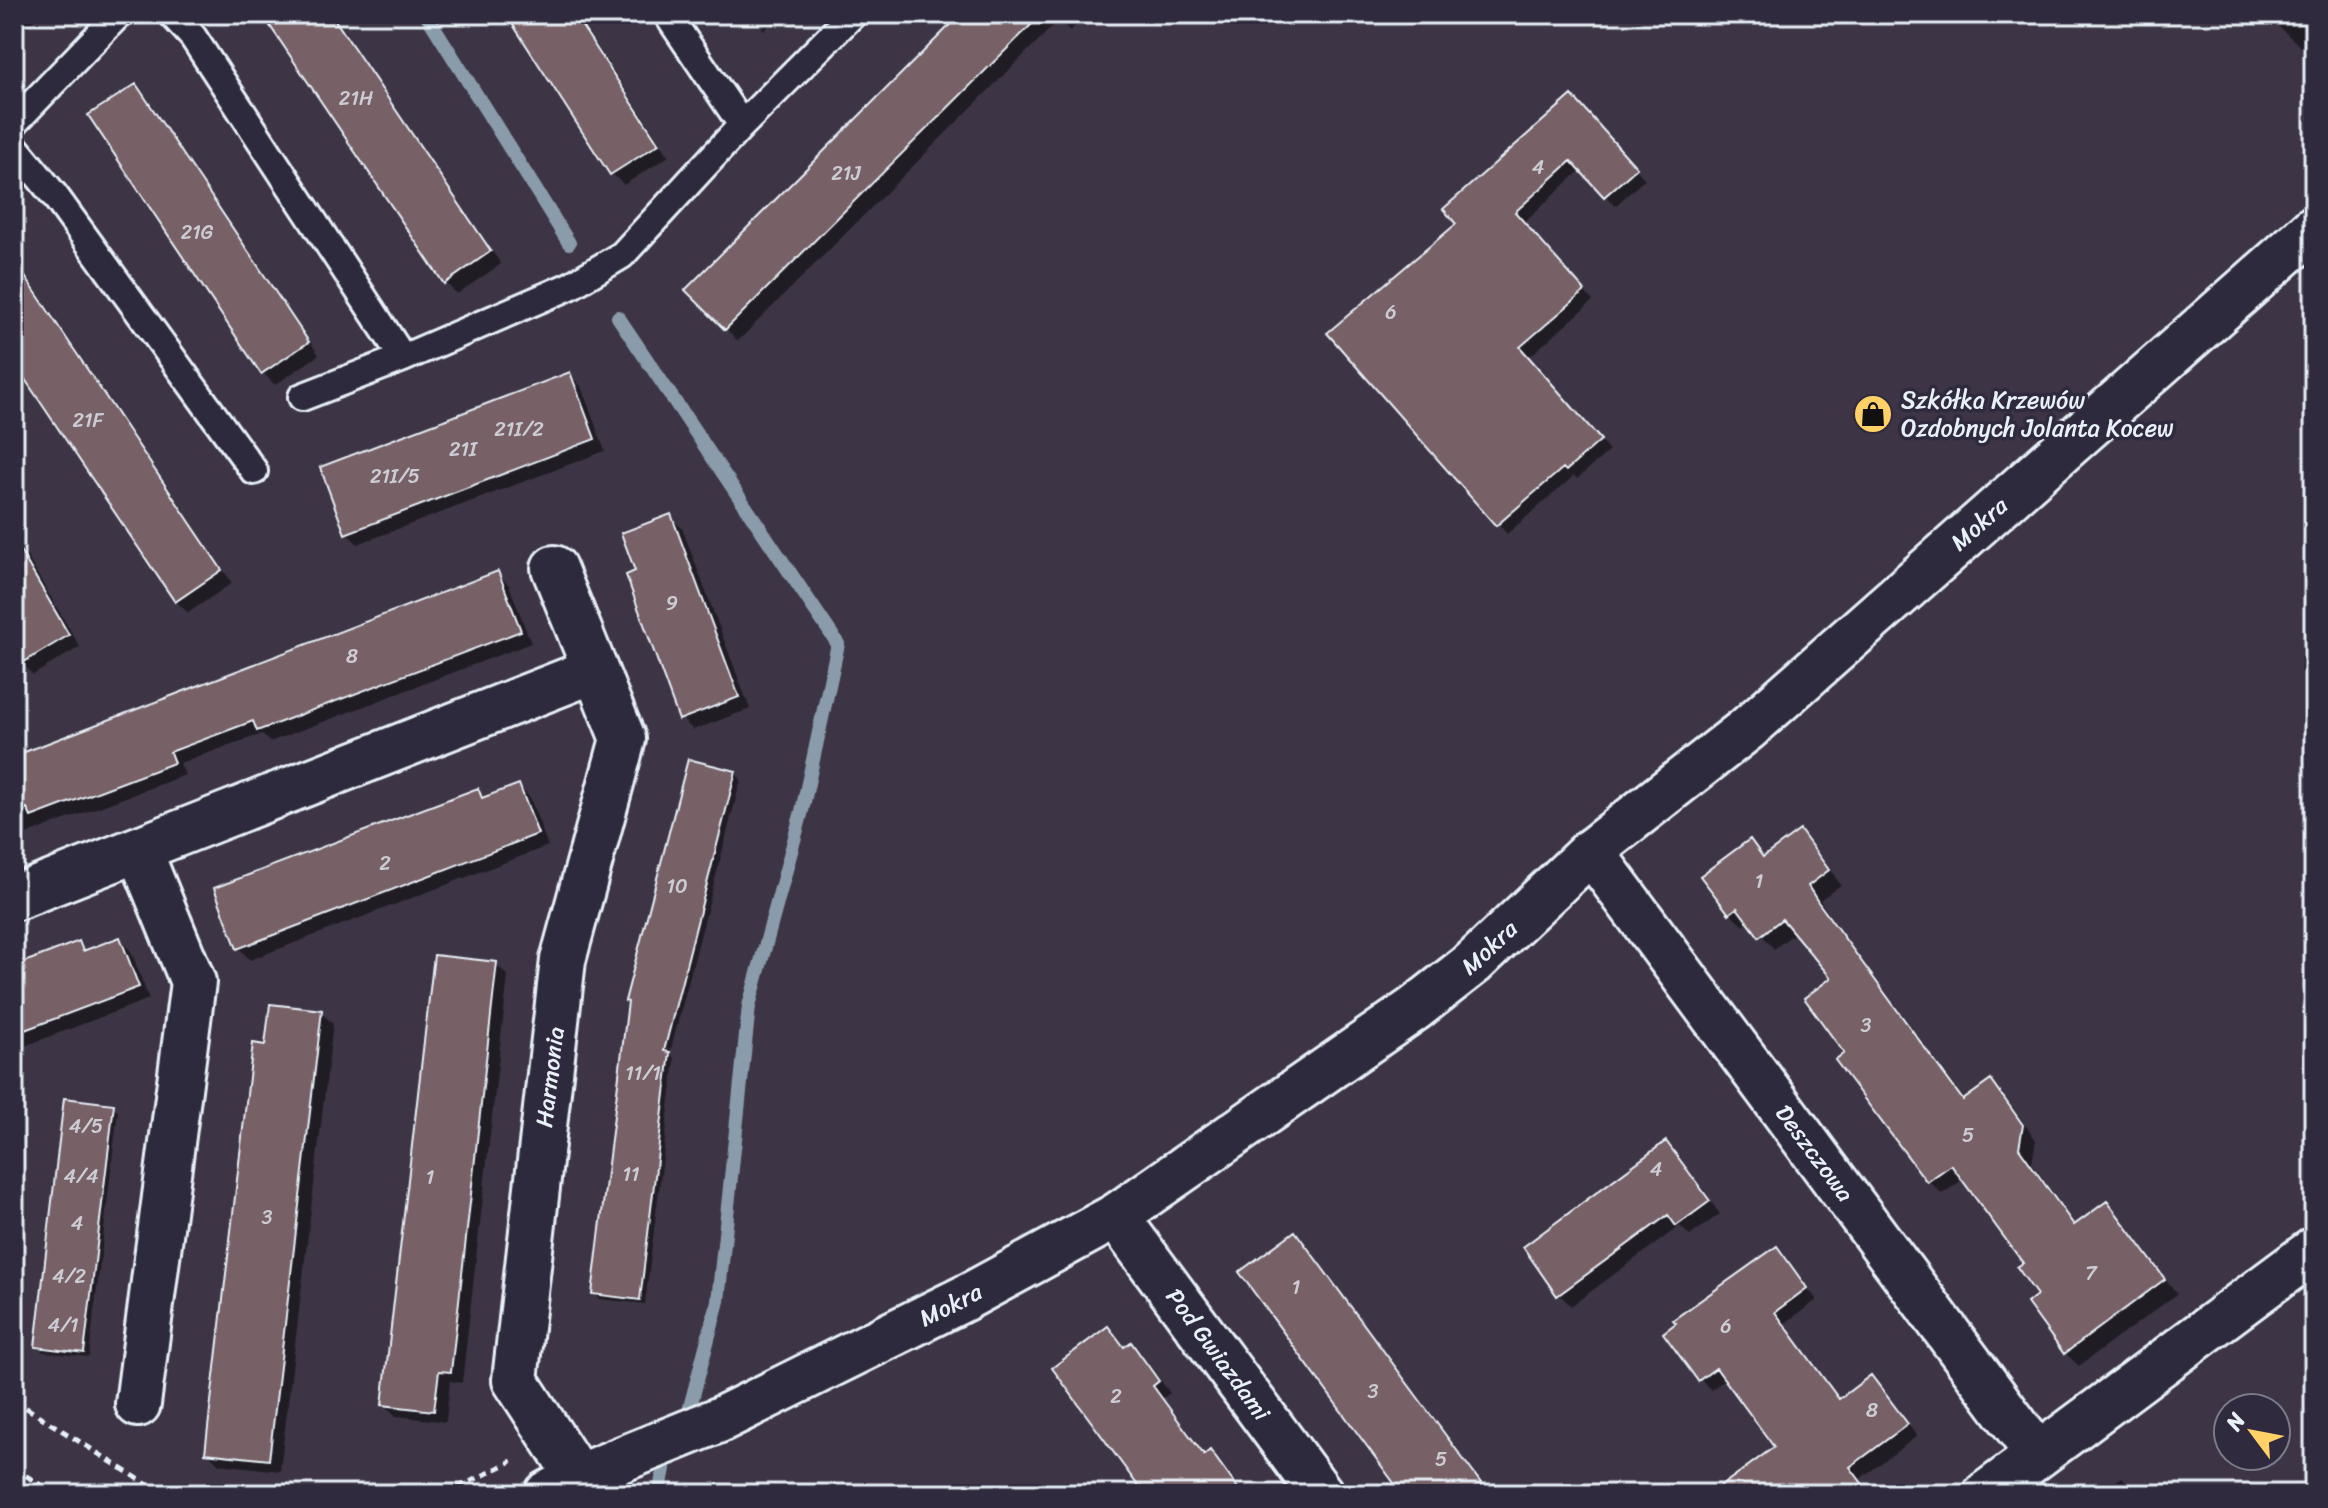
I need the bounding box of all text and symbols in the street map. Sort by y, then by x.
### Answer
house number: 21H [339,81,373,116]
house number: 4 [1532,150,1544,185]
house number: 21J [831,156,861,191]
house number: 21G [181,215,214,250]
house number: 6 [1385,295,1397,330]
place label: Szkółka Krzewów Ozdobnych Jolanta Kocew [1901,379,2174,449]
shop icon: Szkółka Krzewów Ozdobnych Jolanta Kocew [1852,393,1894,435]
house number: 21F [72,403,105,438]
house number: 21I/2 [494,412,544,447]
house number: 21I [449,432,478,467]
house number: 21I/5 [370,459,420,494]
street label: Mokra [1940,486,2019,562]
house number: 9 [666,586,678,621]
house number: 8 [346,639,358,674]
house number: 2 [379,846,391,881]
house number: 1 [1755,864,1763,899]
house number: 10 [666,869,688,904]
street label: Mokra [1452,909,1529,986]
house number: 3 [1861,1008,1872,1043]
street label: Harmonia [523,1024,577,1130]
house number: 11/1 [625,1056,661,1091]
street label: Deszczowa [1764,1095,1865,1211]
house number: 4/5 [69,1109,103,1144]
house number: 5 [1962,1118,1974,1153]
house number: 4 [1650,1152,1662,1187]
house number: 11 [622,1157,640,1192]
house number: 4/4 [64,1159,98,1194]
house number: 1 [426,1160,434,1195]
house number: 3 [262,1200,273,1235]
house number: 4 [71,1206,83,1241]
house number: 7 [2085,1256,2098,1291]
house number: 4/2 [52,1259,86,1294]
house number: 1 [1292,1270,1300,1305]
street label: Mokra [912,1271,991,1339]
street label: Pod Gwiazdami [1155,1279,1282,1431]
house number: 4/1 [48,1308,79,1343]
house number: 6 [1720,1309,1732,1344]
house number: 3 [1368,1374,1379,1409]
house number: 2 [1110,1379,1122,1414]
north arrow [2212,1392,2292,1472]
house number: 8 [1866,1393,1878,1428]
text: N [2214,1404,2256,1439]
house number: 5 [1435,1442,1447,1477]

